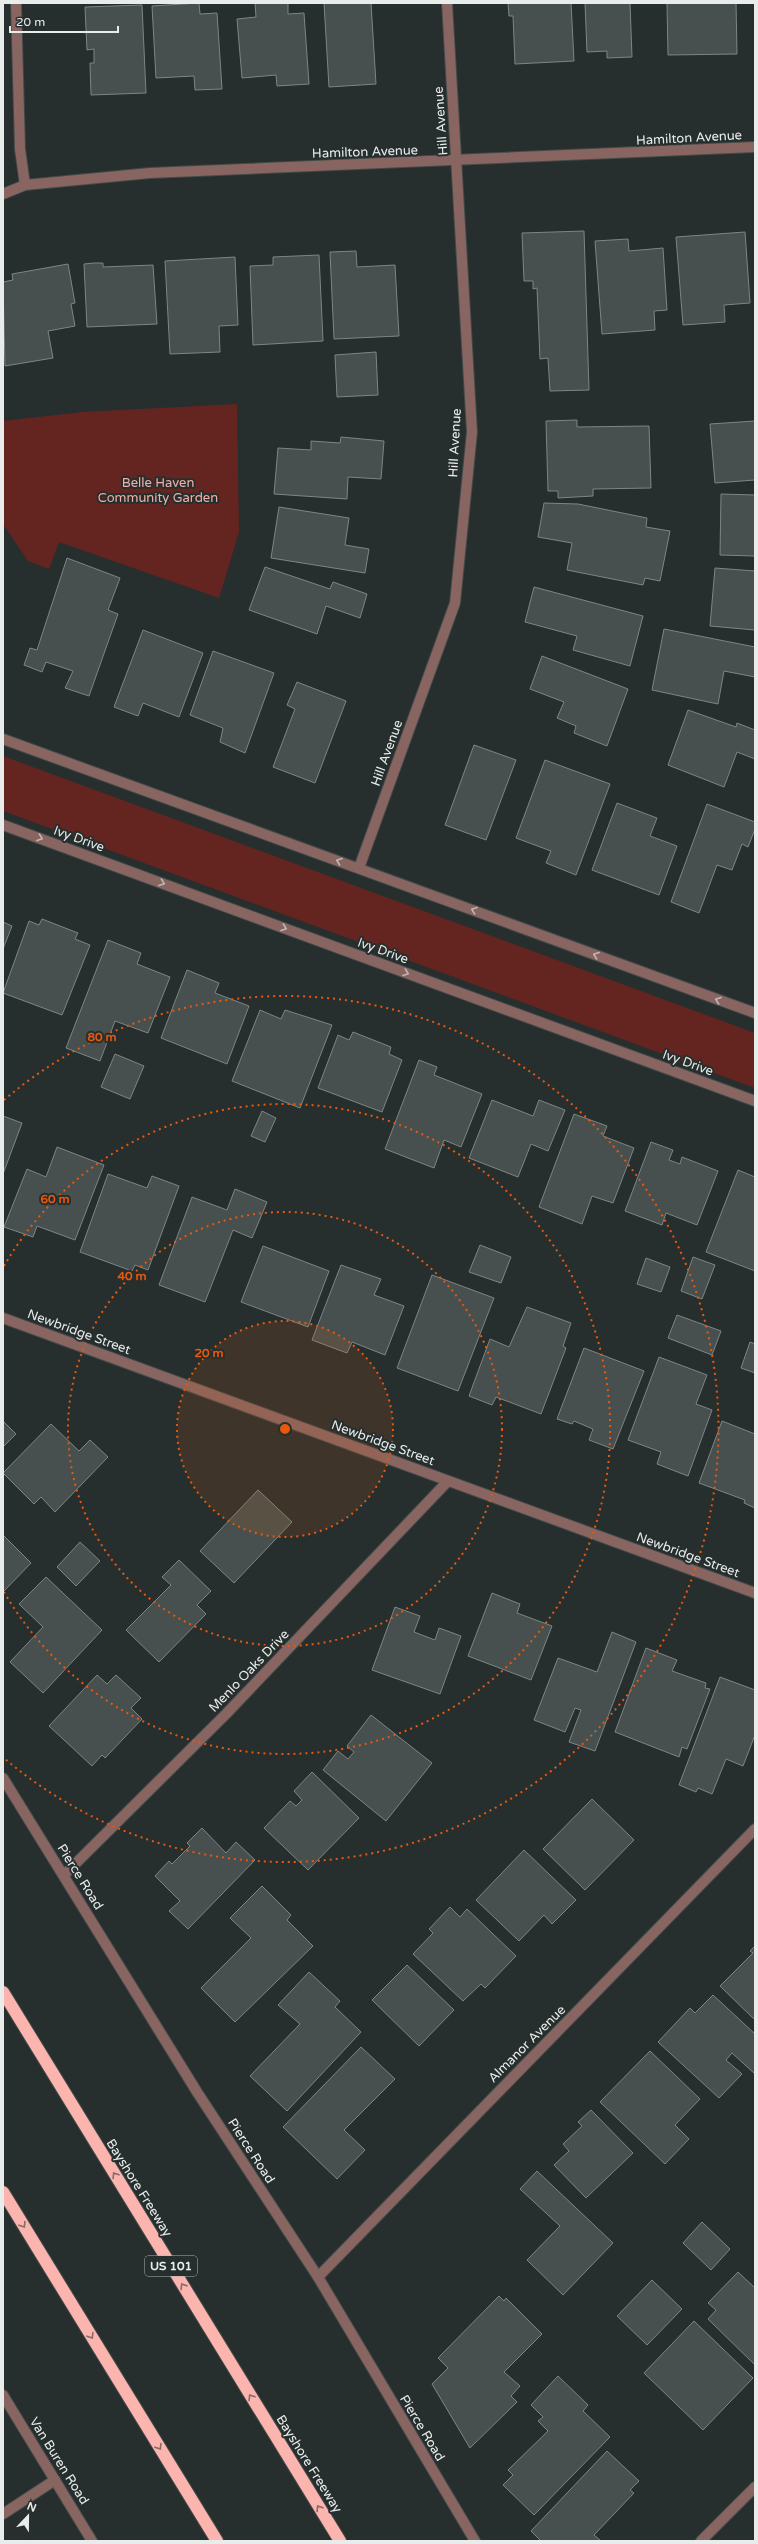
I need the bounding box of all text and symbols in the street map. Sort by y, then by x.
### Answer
scale bar [10,8,118,34]
text: 20 m [16,15,45,29]
street label: Hill Avenue [431,86,451,156]
street label: Hamilton Avenue [636,127,742,149]
street label: Hamilton Avenue [312,142,418,162]
street label: Hill Avenue [445,408,465,478]
park label: Belle Haven Community Garden [98,475,218,506]
street label: Hill Avenue [368,718,406,788]
street label: Ivy Drive [51,822,107,856]
one-way arrow [36,834,43,842]
one-way arrow [336,857,343,865]
one-way arrow [158,879,165,887]
one-way arrow [471,907,478,915]
one-way arrow [280,924,287,932]
street label: Ivy Drive [355,934,411,968]
one-way arrow [593,952,600,960]
one-way arrow [402,968,409,976]
one-way arrow [715,996,722,1005]
text: 80 m [87,1030,117,1044]
street label: Ivy Drive [660,1046,716,1080]
text: 60 m [40,1192,70,1206]
text: 40 m [117,1269,147,1283]
street label: Newbridge Street [25,1306,133,1358]
text: 20 m [194,1346,224,1360]
street label: Newbridge Street [329,1417,437,1469]
centre of rings [278,1422,292,1436]
street label: Newbridge Street [634,1529,742,1581]
street label: Menlo Oaks Drive [206,1626,292,1716]
street label: Pierce Road [54,1841,106,1913]
street label: Almanor Avenue [485,2002,569,2086]
street label: Pierce Road [224,2115,278,2187]
street label: Bayshore Freeway [103,2136,176,2240]
one-way arrow [113,2172,120,2179]
one-way arrow [19,2221,26,2228]
road number: US 101 [145,2256,197,2276]
one-way arrow [181,2283,188,2290]
one-way arrow [87,2332,94,2339]
street label: Pierce Road [396,2392,448,2464]
one-way arrow [249,2394,256,2401]
street label: Bayshore Freeway [273,2412,346,2516]
street label: Van Buren Road [26,2414,92,2508]
one-way arrow [155,2443,162,2450]
north arrow [8,2496,48,2536]
text: N [25,2500,38,2515]
one-way arrow [317,2505,324,2512]

